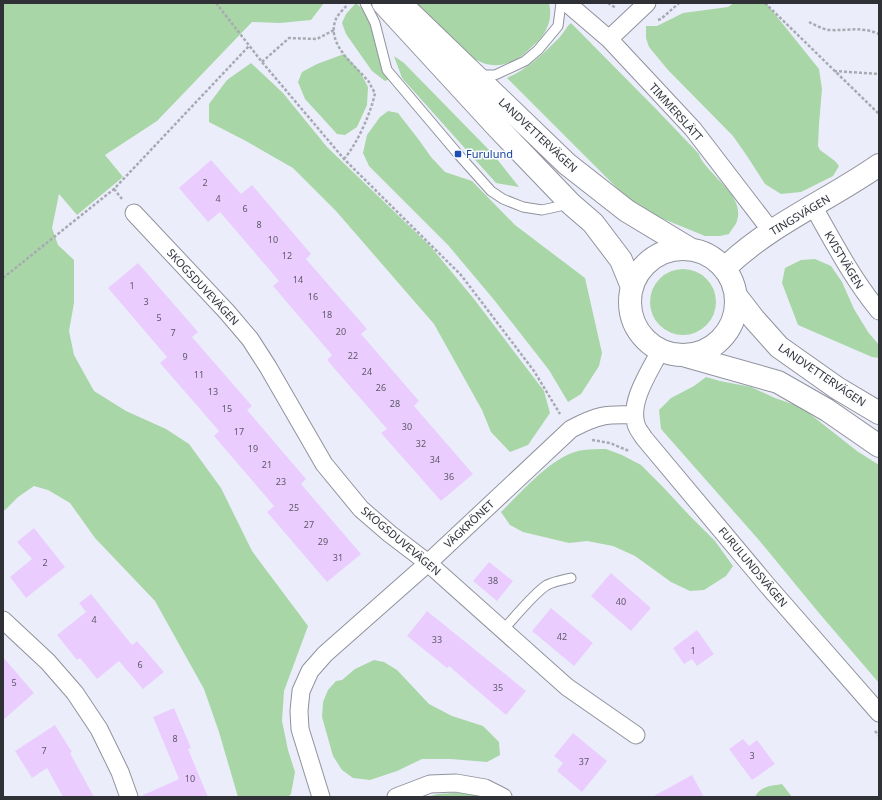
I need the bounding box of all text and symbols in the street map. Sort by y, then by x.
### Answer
street label: TIMMERSLÄTT [646,79,706,144]
street label: LANDVETTERVÄGEN [496,94,581,175]
place label: Furulund [466,146,513,161]
marker: Furulund [453,149,463,159]
house number: 2 [202,176,208,189]
street label: TINGSVÄGEN [767,191,833,238]
house number: 4 [215,192,221,205]
house number: 6 [242,202,248,215]
house number: 8 [256,218,262,231]
street label: KVISTVÄGEN [821,228,868,291]
house number: 10 [268,233,278,246]
street label: SKOGSDUVEVÄGEN [164,245,243,328]
house number: 12 [282,249,292,262]
house number: 14 [293,273,303,286]
house number: 1 [129,279,135,292]
house number: 16 [308,290,318,303]
house number: 3 [143,295,149,308]
house number: 18 [322,308,332,321]
house number: 5 [156,311,162,324]
house number: 20 [336,325,346,338]
house number: 7 [170,326,176,339]
street label: LANDVETTERVÄGEN [776,340,869,410]
house number: 22 [348,349,358,362]
house number: 9 [182,350,188,363]
house number: 24 [362,365,372,378]
house number: 11 [194,368,204,381]
house number: 26 [376,381,386,394]
house number: 13 [208,385,218,398]
house number: 28 [390,397,400,410]
house number: 15 [222,402,232,415]
house number: 30 [402,420,412,433]
house number: 17 [234,425,244,438]
house number: 32 [416,437,426,450]
house number: 19 [248,442,258,455]
house number: 34 [430,453,440,466]
house number: 21 [262,458,272,471]
house number: 36 [444,470,454,483]
house number: 23 [276,475,286,488]
street label: VÄGKRÖNET [440,496,497,551]
house number: 25 [289,501,299,514]
street label: SKOGSDUVEVÄGEN [358,503,444,578]
house number: 27 [304,518,314,531]
street label: FURULUNDSVÄGEN [715,523,791,610]
house number: 29 [318,535,328,548]
house number: 31 [333,551,343,564]
house number: 2 [42,556,48,569]
house number: 38 [488,574,498,587]
house number: 40 [616,595,626,608]
house number: 4 [91,613,97,626]
house number: 42 [557,630,567,643]
house number: 33 [432,633,442,646]
house number: 1 [690,644,696,657]
house number: 6 [137,658,143,671]
house number: 5 [11,676,17,689]
house number: 35 [493,681,503,694]
house number: 8 [172,732,178,745]
house number: 7 [41,744,47,757]
house number: 3 [749,749,755,762]
house number: 37 [579,755,589,768]
house number: 10 [185,772,195,785]

